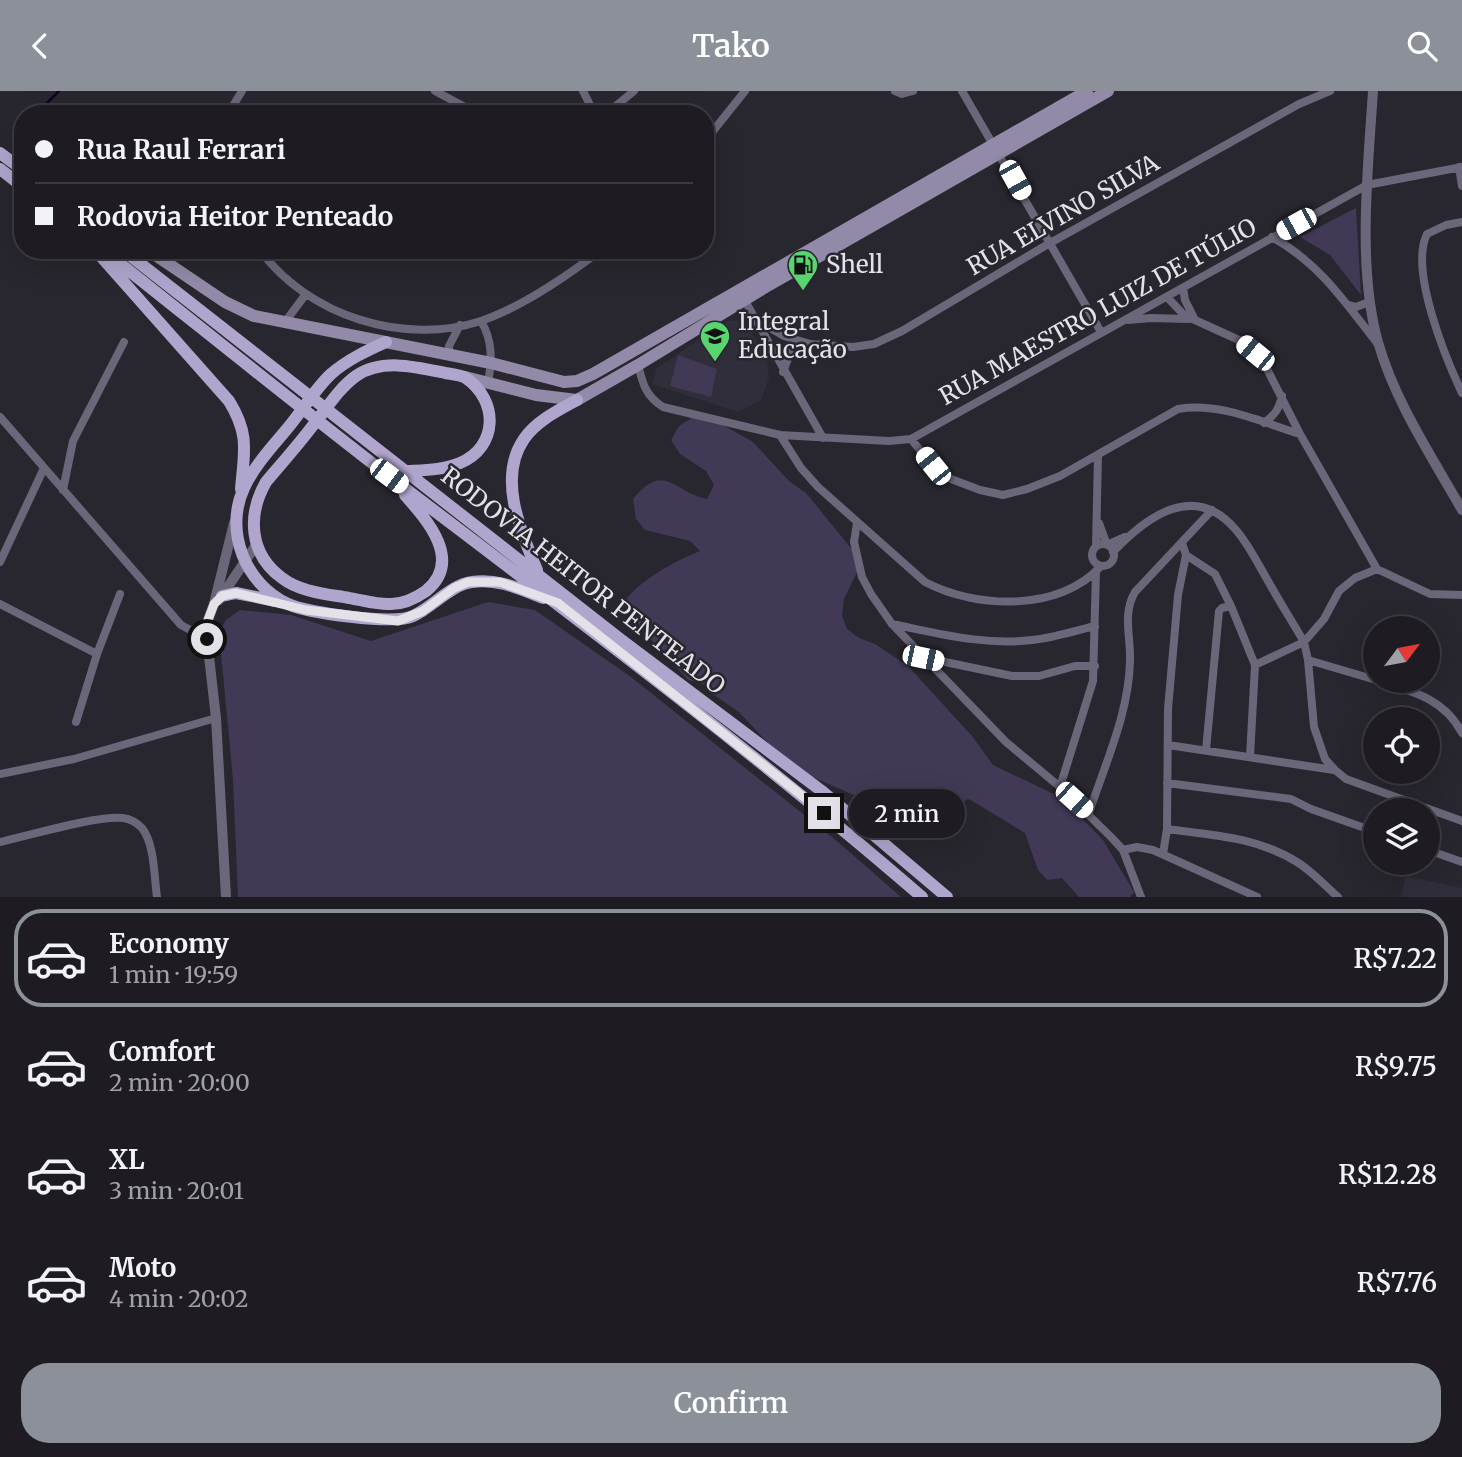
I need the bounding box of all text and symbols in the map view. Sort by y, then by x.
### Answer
text: Tako [692,26,770,66]
icon: back [21,27,59,65]
icon: search [1403,27,1441,65]
text: Rua Raul Ferrari [77,133,286,166]
street label: RUA ELVINO SILVA [961,146,1165,282]
car [996,157,1035,203]
text: Rodovia Heitor Penteado [77,200,393,233]
car [1273,205,1320,243]
street label: RUA MAESTRO LUIZ DE TÚLIO [933,210,1262,412]
fuel station icon: Shell [786,248,820,292]
place label: Shell [826,249,883,280]
place label: Integral Educação [738,306,847,365]
school or university icon: Integral Educação [698,319,732,363]
car [1233,332,1278,374]
car [912,443,955,489]
car [366,455,413,497]
street label: RODOVIA HEITOR PENTEADO [435,460,732,701]
north arrow [1363,616,1440,693]
map controls [1363,616,1440,875]
route start [191,623,223,655]
car [901,643,946,673]
button: locate [1363,707,1440,784]
car [1052,778,1097,822]
callout: 2 min [848,789,964,837]
route end [808,797,840,829]
button: layers [1363,798,1440,875]
text: 2 min [875,799,939,828]
icon: car [25,927,88,990]
text: Economy [109,927,229,960]
text: R$7.22 [1354,942,1437,975]
text: 1 min · 19:59 [109,960,238,989]
icon: car [25,1035,88,1098]
text: Comfort [109,1035,215,1068]
text: R$9.75 [1355,1050,1437,1083]
text: 2 min · 20:00 [109,1068,250,1097]
icon: car [25,1143,88,1206]
text: XL [109,1143,145,1176]
text: R$12.28 [1338,1158,1437,1191]
text: 3 min · 20:01 [109,1176,244,1205]
icon: car [25,1251,88,1314]
text: Moto [109,1251,176,1284]
text: R$7.76 [1357,1266,1437,1299]
text: 4 min · 20:02 [109,1284,248,1313]
button: Confirm [21,1363,1441,1443]

